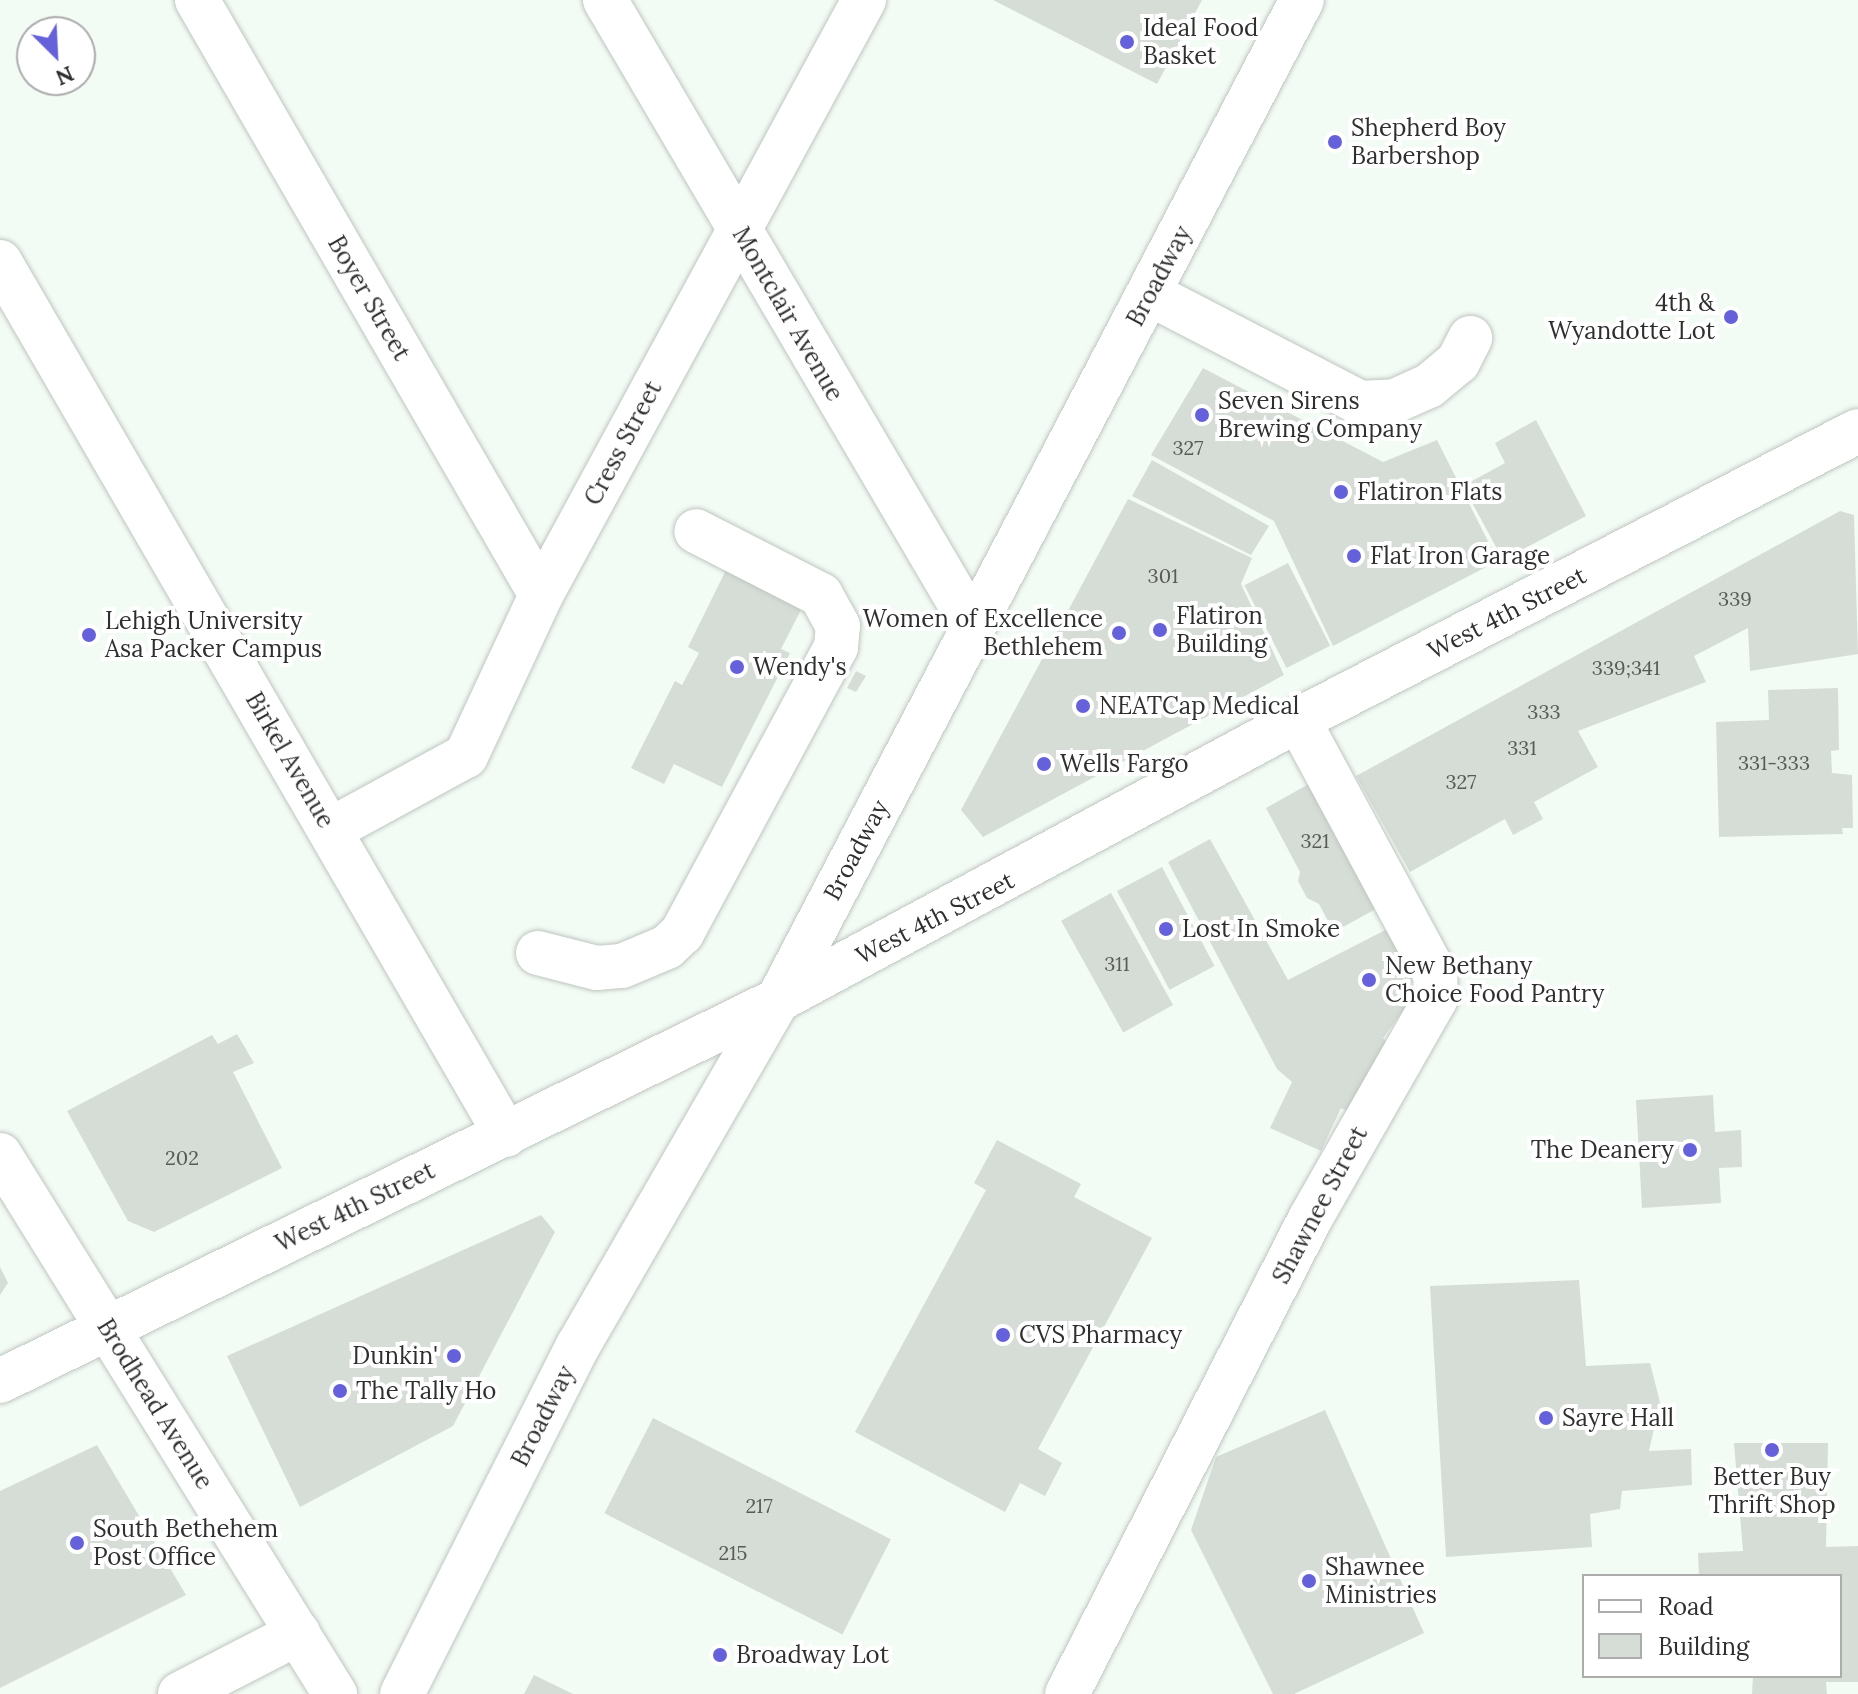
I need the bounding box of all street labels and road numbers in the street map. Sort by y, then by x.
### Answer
street label: Broadway [1121,221,1197,331]
street label: Montclair Avenue [726,222,850,406]
street label: Boyer Street [322,231,416,365]
street label: Cress Street [578,376,668,510]
street label: West 4th Street [1423,561,1591,665]
street label: Birkel Avenue [240,687,340,833]
street label: Broadway [818,795,894,905]
street label: West 4th Street [851,866,1019,970]
street label: Shawnee Street [1266,1121,1374,1289]
street label: West 4th Street [271,1156,439,1258]
street label: Brodhead Avenue [91,1314,219,1494]
street label: Broadway [505,1361,581,1471]

